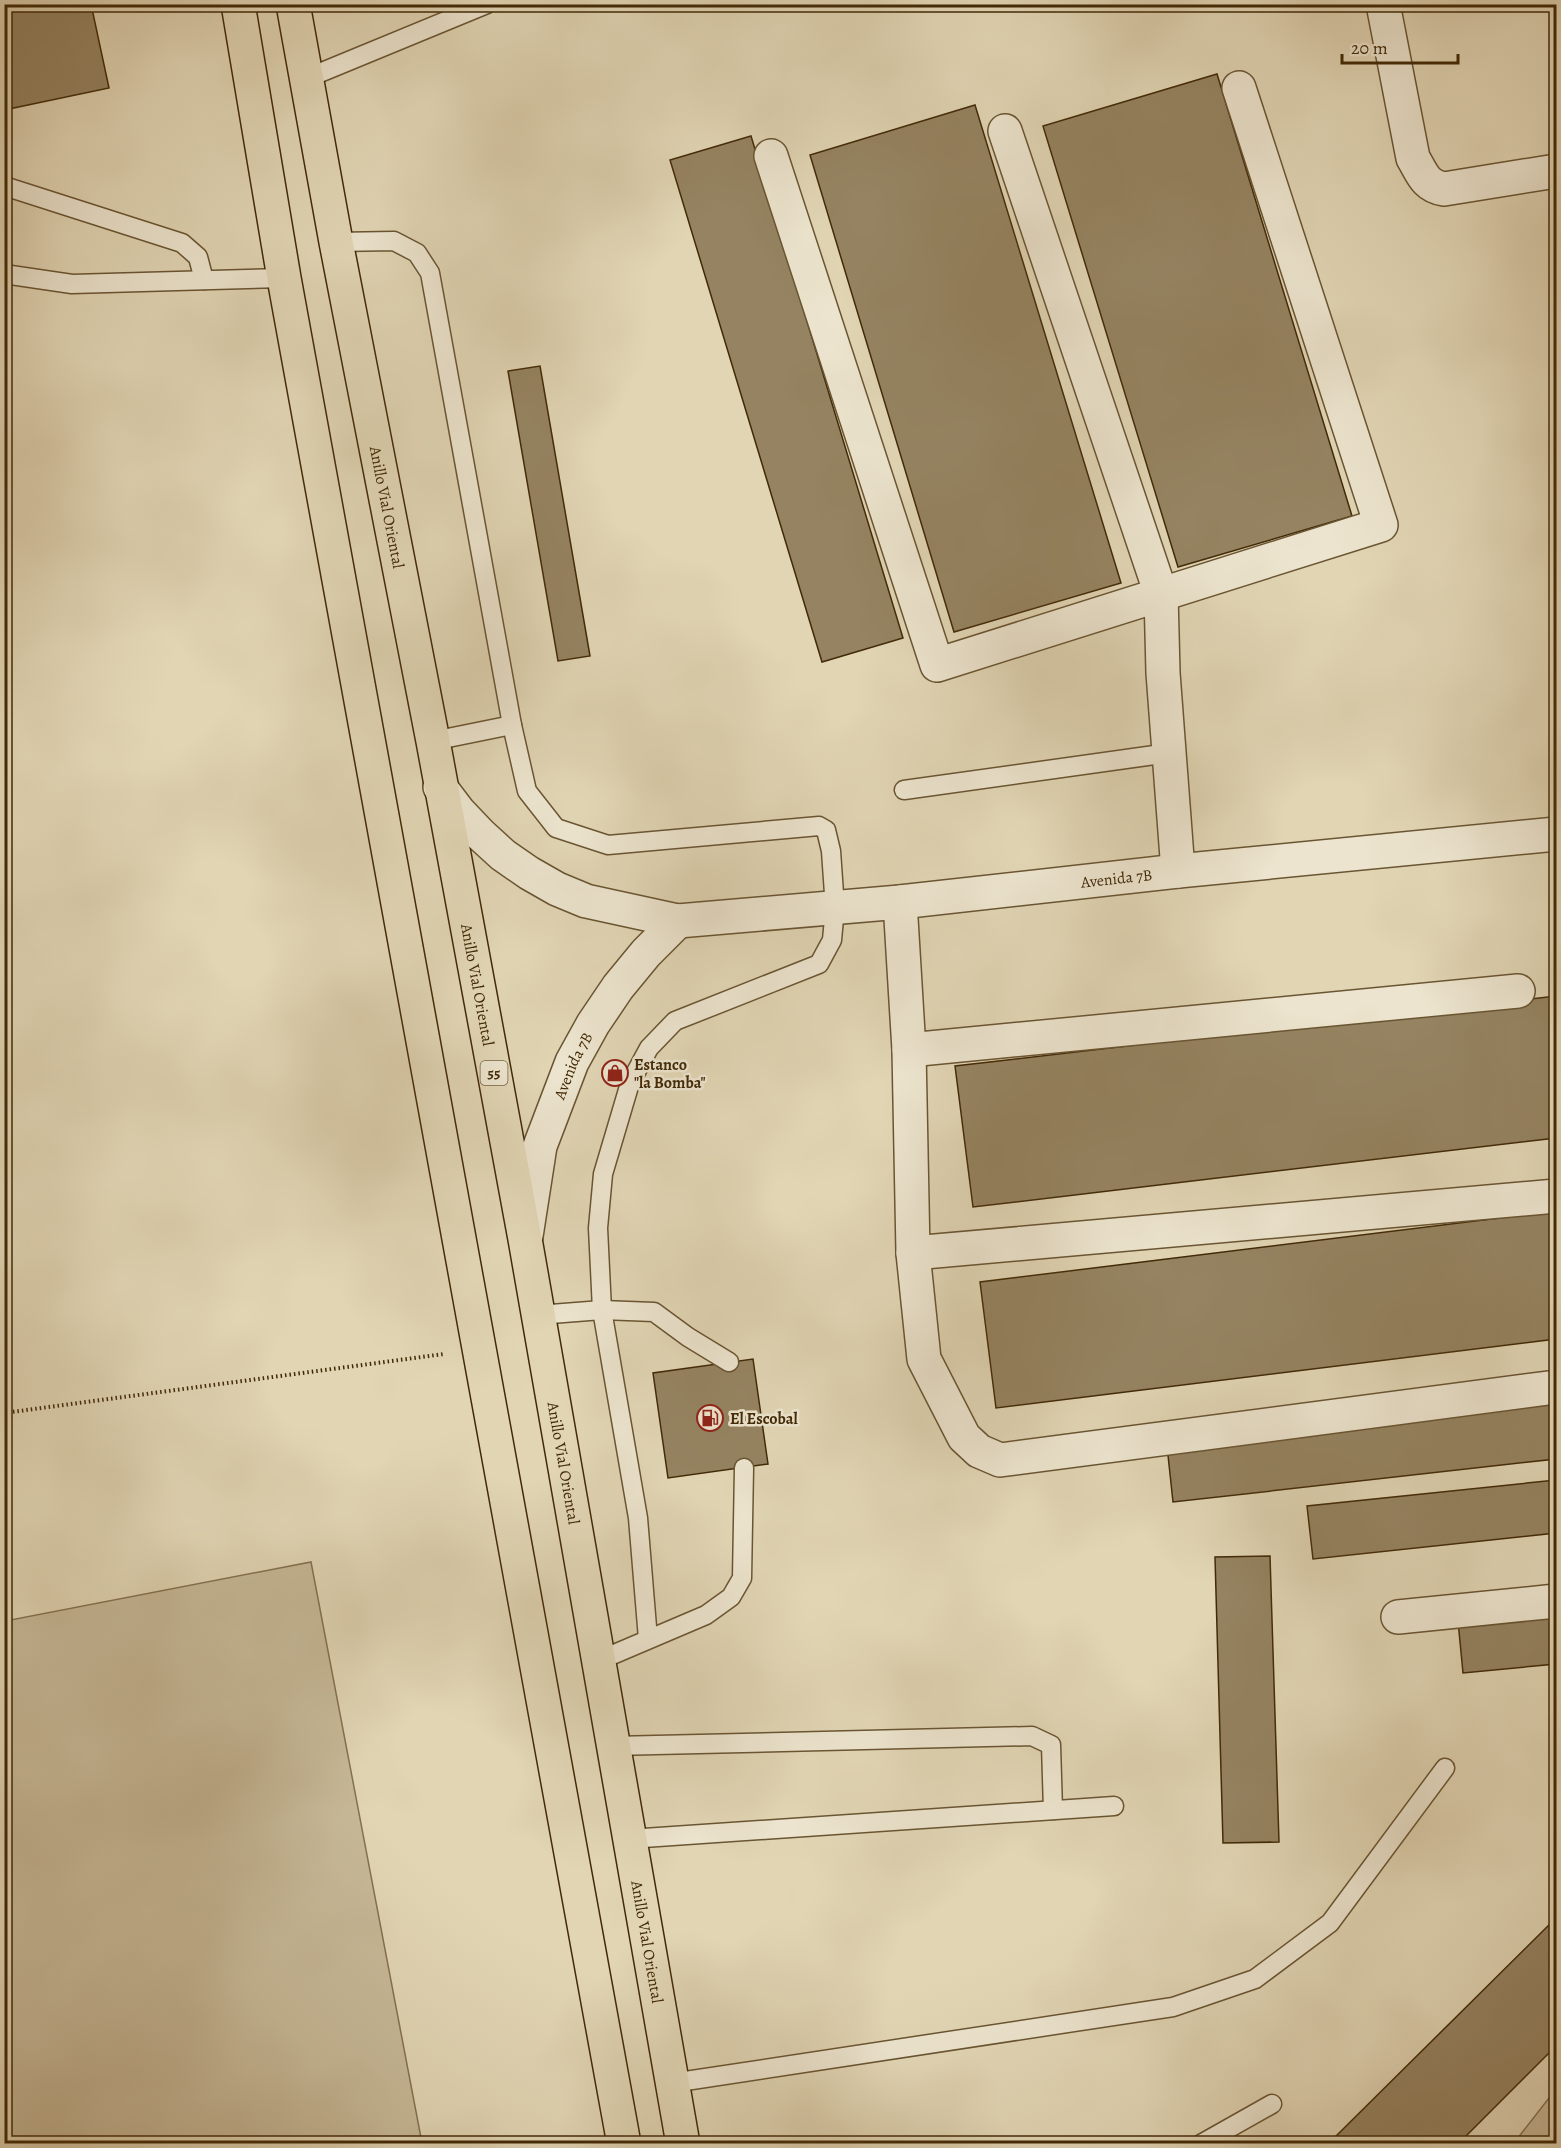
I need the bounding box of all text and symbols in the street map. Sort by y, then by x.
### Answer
scale bar [1342,27,1458,65]
text: 20 m [1351,36,1388,60]
street label: Anillo Vial Oriental [364,444,409,570]
street label: Avenida 7B [1079,864,1154,894]
street label: Anillo Vial Oriental [455,921,499,1048]
street label: Avenida 7B [548,1028,598,1104]
place label: Estanco "la Bomba" [634,1054,706,1094]
shop icon: Estanco "la Bomba" [600,1058,630,1088]
road number: 55 [480,1061,508,1085]
street label: Anillo Vial Oriental [541,1399,585,1526]
fuel station icon: El Escobal [695,1403,725,1433]
place label: El Escobal [730,1408,799,1430]
street label: Anillo Vial Oriental [625,1878,668,2005]

